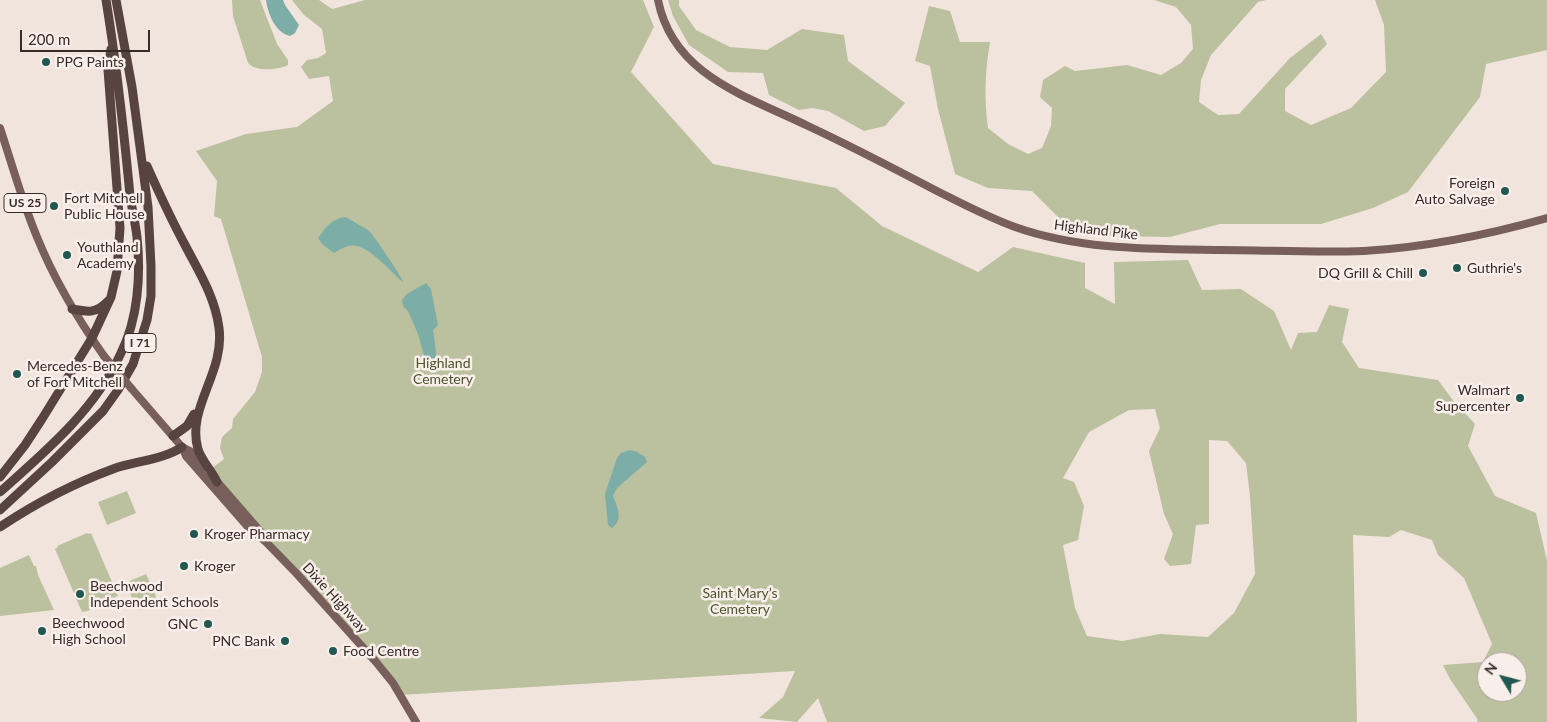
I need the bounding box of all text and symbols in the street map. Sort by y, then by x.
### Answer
scale bar [22,20,152,52]
text: 200 m [28,30,70,48]
place label: PPG Paints [56,54,124,70]
marker: PPG Paints [40,56,52,68]
place label: Foreign Auto Salvage [1415,175,1495,208]
marker: Foreign Auto Salvage [1499,185,1511,197]
place label: Fort Mitchell Public House [64,190,145,222]
road number: US 25 [4,194,46,212]
marker: Fort Mitchell Public House [48,200,60,212]
street label: Highland Pike [1053,217,1139,243]
place label: Youthland Academy [77,239,139,272]
marker: Youthland Academy [61,249,73,261]
place label: Guthrie's [1467,260,1522,276]
marker: Guthrie's [1451,262,1463,274]
place label: DQ Grill & Chill [1318,265,1413,281]
marker: DQ Grill & Chill [1417,267,1429,279]
road number: I 71 [124,333,156,352]
park label: Highland Cemetery [413,355,473,388]
place label: Mercedes-Benz of Fort Mitchell [27,358,123,391]
marker: Mercedes-Benz of Fort Mitchell [11,368,23,380]
place label: Walmart Supercenter [1436,382,1510,414]
marker: Walmart Supercenter [1514,392,1526,404]
place label: Kroger Pharmacy [204,526,310,542]
marker: Kroger Pharmacy [188,528,200,540]
place label: Kroger [194,558,236,574]
street label: Dixie Highway [299,559,371,637]
marker: Kroger [178,560,190,572]
place label: Beechwood Independent Schools [90,578,219,610]
park label: Saint Mary’s Cemetery [703,585,777,618]
marker: Beechwood Independent Schools [74,588,86,600]
place label: Beechwood High School [52,615,126,648]
place label: GNC [168,616,198,632]
marker: GNC [202,618,214,630]
marker: Beechwood High School [36,625,48,637]
place label: PNC Bank [212,633,275,649]
marker: PNC Bank [279,635,291,647]
place label: Food Centre [343,643,419,659]
marker: Food Centre [327,645,339,657]
north arrow [1477,652,1527,702]
text: N [1480,659,1500,678]

